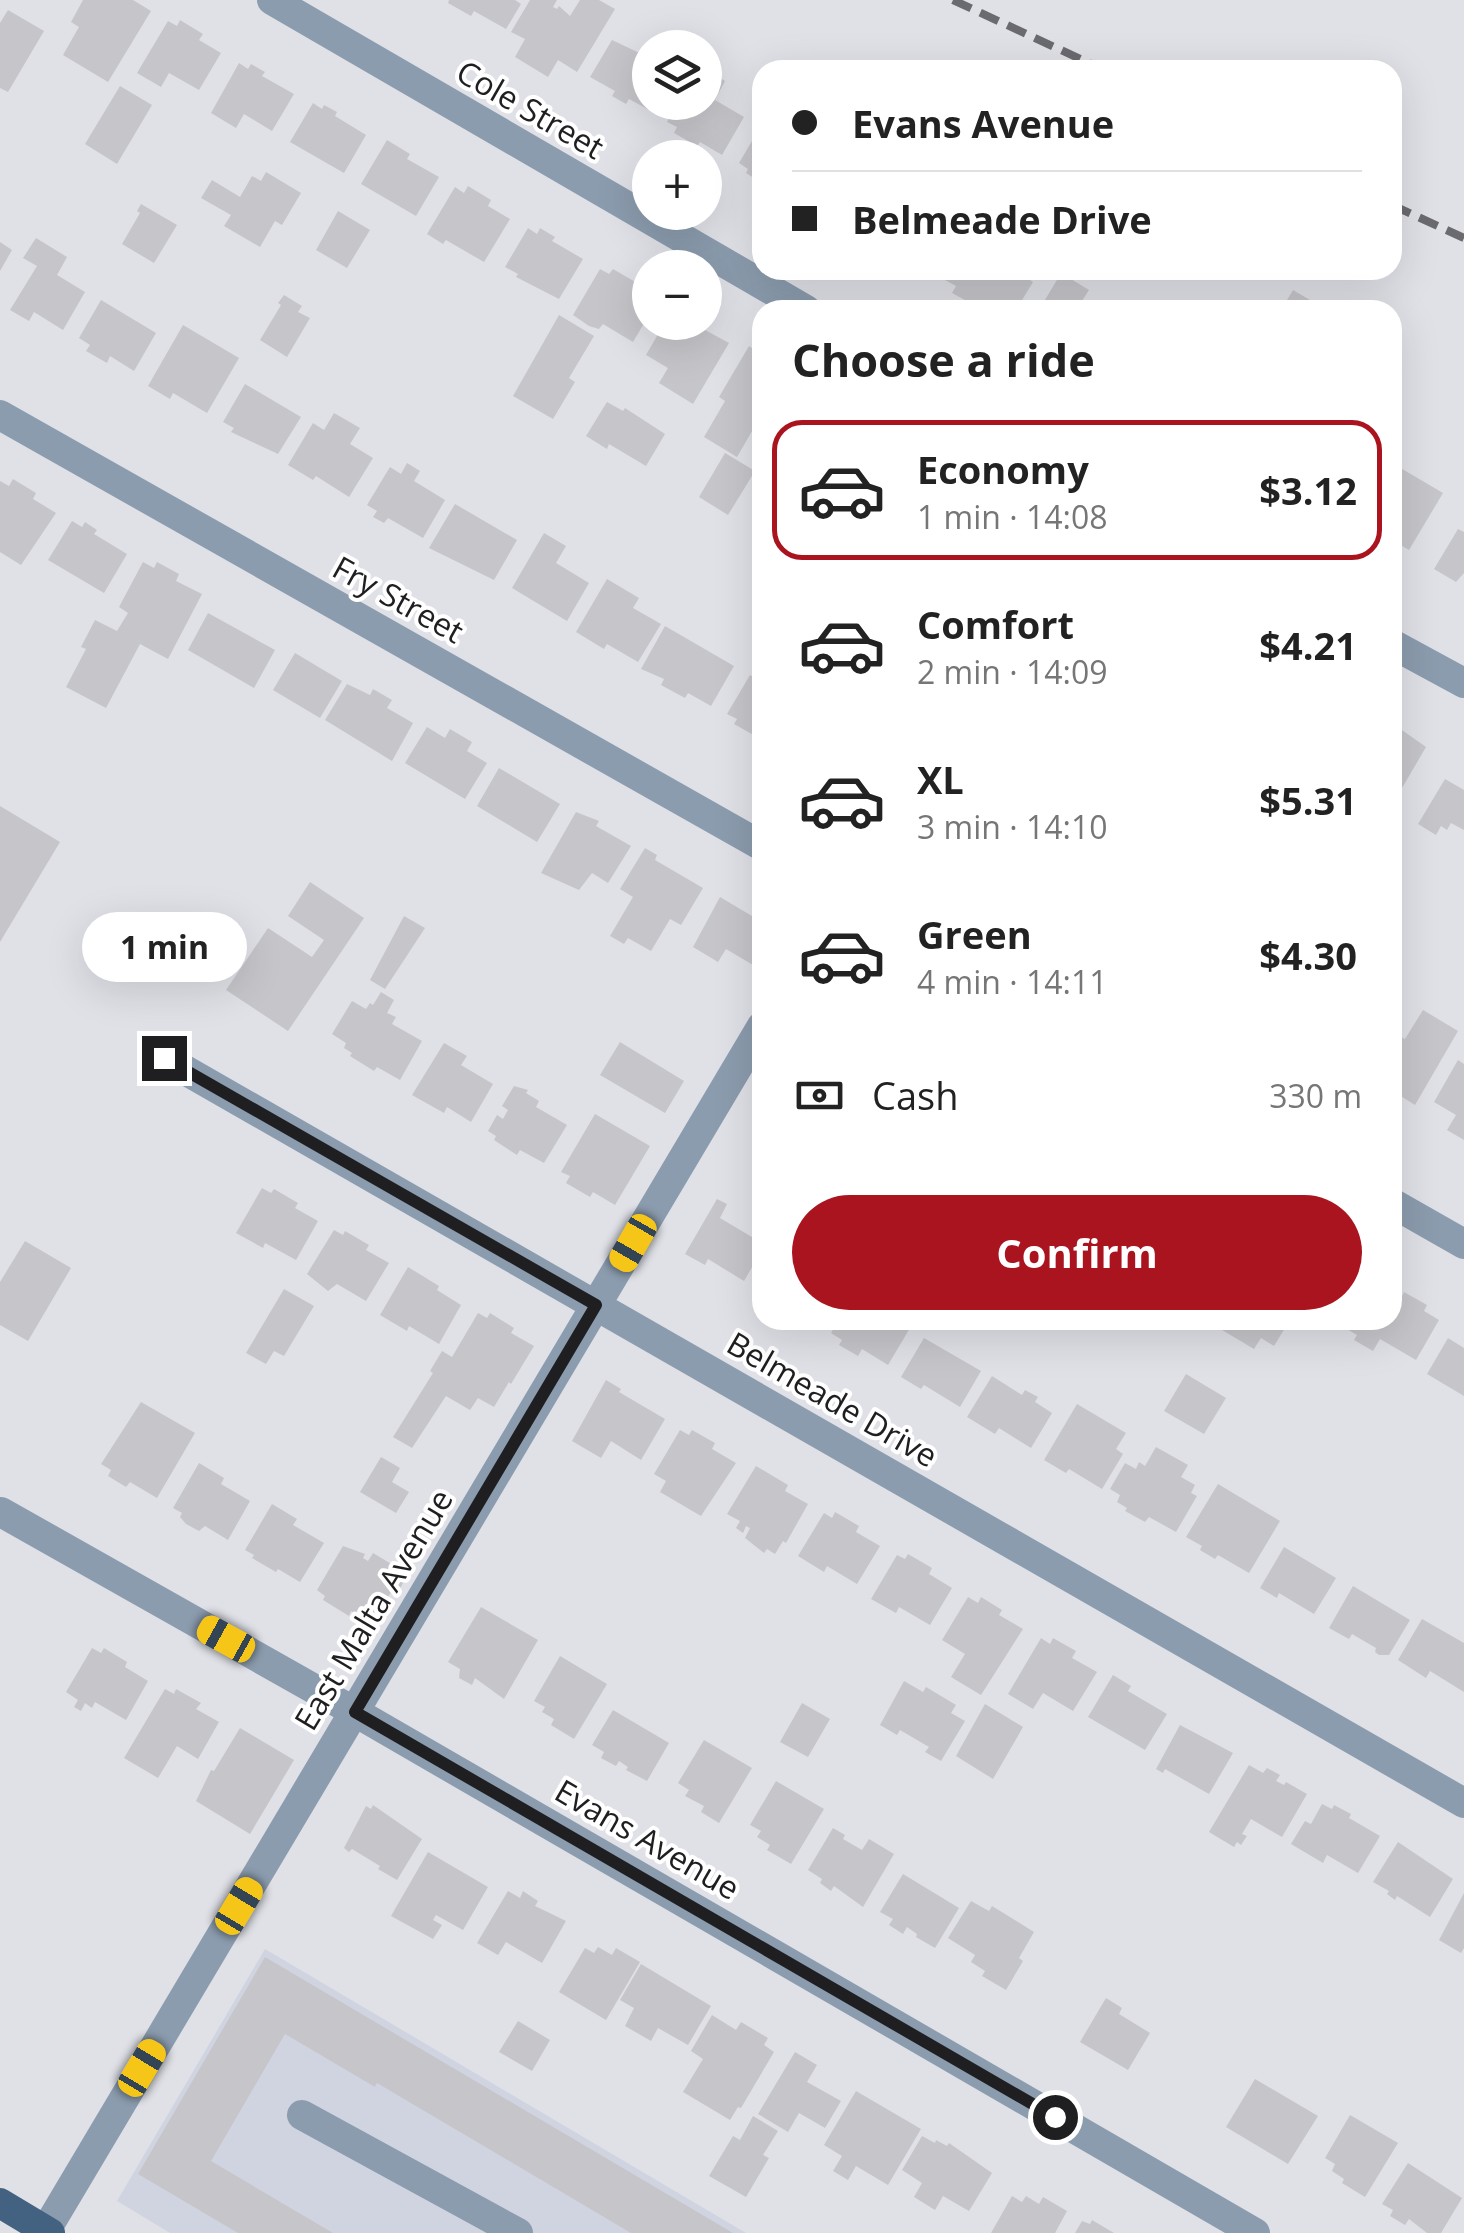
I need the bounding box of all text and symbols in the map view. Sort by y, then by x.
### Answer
map controls [632,30,722,340]
button: layers [632,30,722,120]
street label: Cole Street [449,49,612,168]
text: Evans Avenue [852,97,1114,149]
button: + [632,140,722,230]
text: Belmeade Drive [852,193,1152,245]
button: − [632,250,722,340]
text: Choose a ride [792,329,1095,390]
text: Economy [917,443,1089,495]
icon: car [797,445,887,535]
text: $3.12 [1259,464,1357,516]
text: 1 min · 14:08 [917,495,1108,538]
street label: Fry Street [326,545,472,652]
text: Comfort [917,598,1074,650]
icon: car [797,600,887,690]
text: $4.21 [1259,619,1357,671]
text: 2 min · 14:09 [917,650,1108,693]
text: XL [917,753,964,805]
icon: car [797,755,887,845]
text: $5.31 [1259,774,1357,826]
text: 3 min · 14:10 [917,805,1108,848]
text: Green [917,908,1032,960]
icon: car [797,910,887,1000]
callout: 1 min [81,913,246,983]
text: 1 min [120,925,209,968]
text: $4.30 [1259,929,1357,981]
text: 4 min · 14:11 [917,960,1108,1003]
route end [142,1036,187,1081]
icon: cash [792,1068,847,1123]
text: Cash [872,1069,958,1121]
text: 330 m [1269,1074,1362,1117]
button: Confirm [792,1195,1362,1310]
car [605,1210,661,1276]
street label: Belmeade Drive [720,1321,946,1476]
street label: East Malta Avenue [284,1481,462,1738]
car [192,1611,260,1667]
street label: Evans Avenue [548,1769,748,1909]
car [211,1873,267,1939]
car [114,2035,170,2101]
route start [1033,2095,1078,2140]

